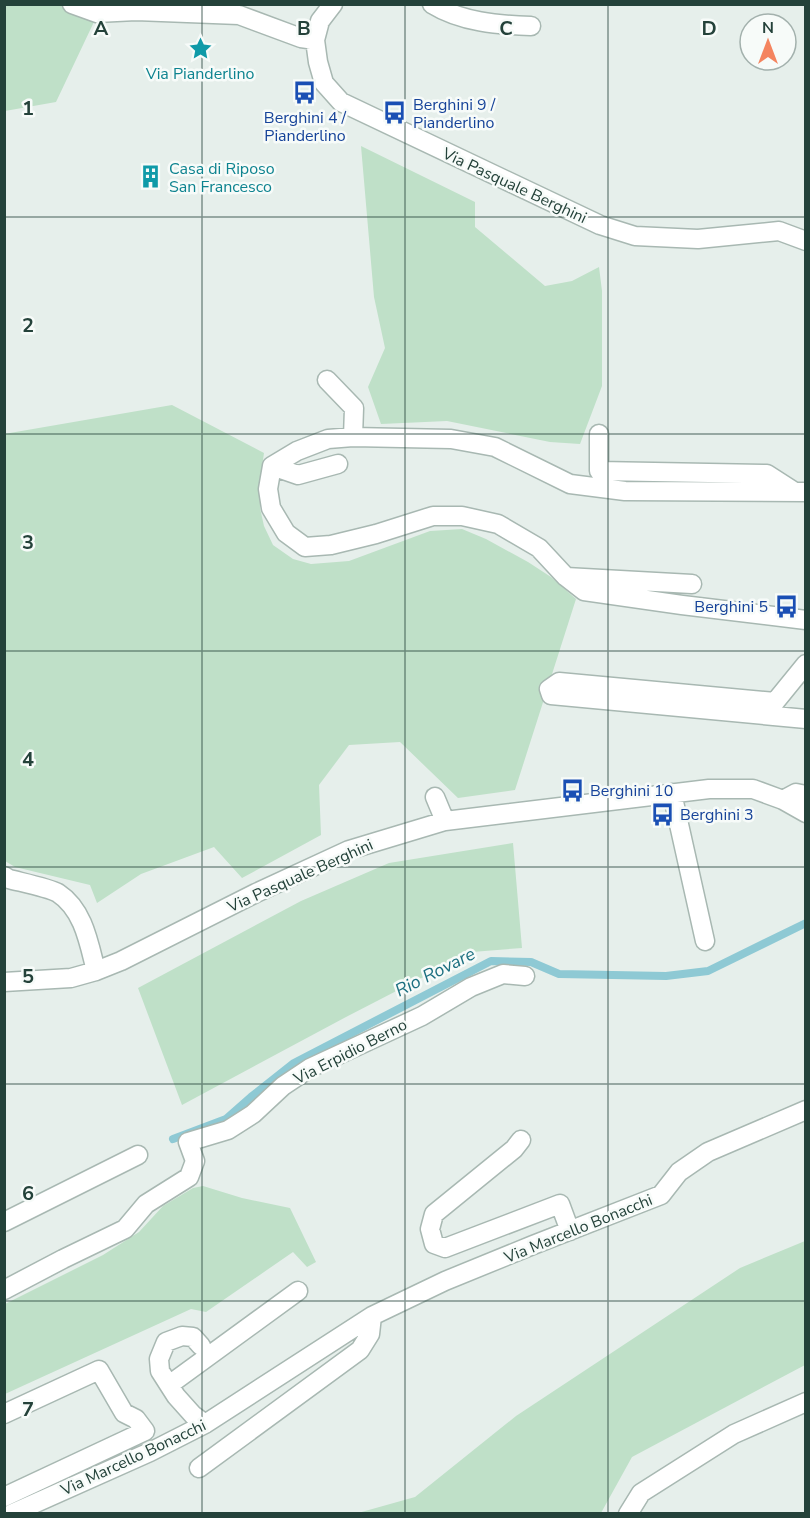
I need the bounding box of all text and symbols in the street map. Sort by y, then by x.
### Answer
north arrow [738,12,798,72]
text: A [94,15,109,42]
text: B [297,15,311,42]
text: C [499,15,513,42]
text: D [701,15,717,42]
text: N [762,17,774,39]
place icon: Via Pianderlino [187,35,213,61]
place label: Via Pianderlino [145,63,254,85]
bus stop icon: Berghini 4 / Pianderlino [292,79,318,105]
place label: Berghini 9 / Pianderlino [413,94,496,134]
text: 1 [22,95,34,122]
bus stop icon: Berghini 9 / Pianderlino [382,100,408,126]
place label: Berghini 4 / Pianderlino [264,107,347,147]
street label: Via Pasquale Berghini [438,142,590,229]
place label: Casa di Riposo San Francesco [169,158,275,198]
building icon: Casa di Riposo San Francesco [138,164,164,190]
text: 2 [22,312,34,339]
text: 3 [22,529,34,556]
bus stop icon: Berghini 5 [773,593,799,619]
place label: Berghini 5 [694,596,768,618]
text: 4 [22,746,34,773]
bus stop icon: Berghini 10 [559,777,585,803]
place label: Berghini 10 [590,780,673,802]
bus stop icon: Berghini 3 [649,801,675,827]
place label: Berghini 3 [680,804,754,826]
street label: Via Pasquale Berghini [223,834,377,918]
water label: Rio Rovare [391,941,480,1002]
text: 5 [22,963,34,990]
street label: Via Erpidio Berno [289,1014,411,1090]
text: 6 [22,1180,34,1207]
street label: Via Marcello Bonacchi [500,1189,656,1269]
text: 7 [22,1396,34,1423]
street label: Via Marcello Bonacchi [56,1415,210,1502]

